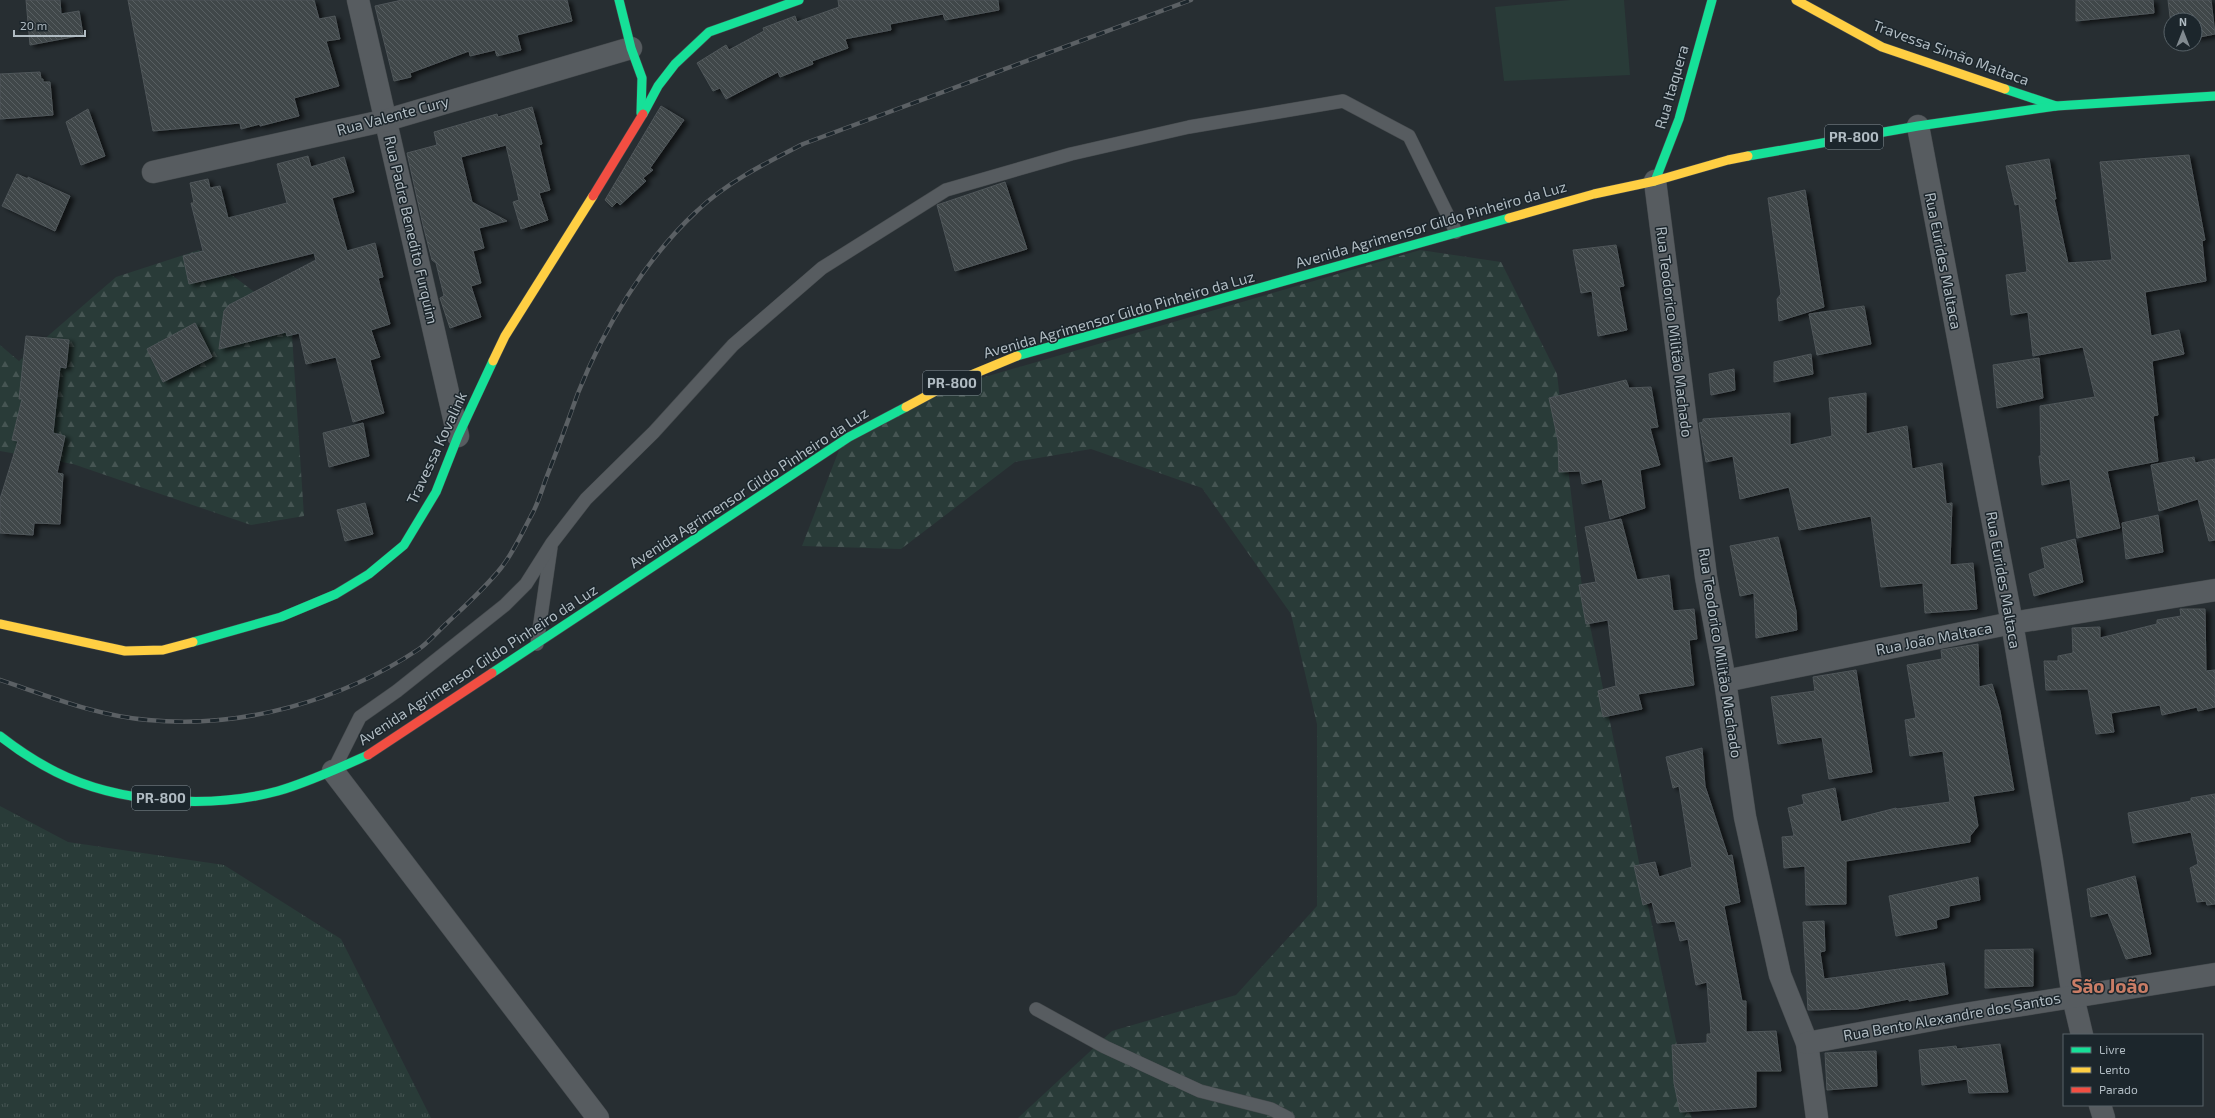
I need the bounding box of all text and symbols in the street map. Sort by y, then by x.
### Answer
scale bar [14,12,85,38]
north arrow [2163,12,2203,52]
street label: Travessa Simão Maltaca [1871,15,2032,89]
text: N [2179,15,2187,28]
text: 20 m [20,18,47,32]
street label: Rua Itaquera [1650,43,1692,131]
street label: Rua Valente Cury [335,91,451,139]
road number: PR-800 [1825,125,1883,149]
street label: Rua Padre Benedito Furquim [382,134,442,326]
street label: Avenida Agrimensor Gildo Pinheiro da Luz [1293,177,1568,271]
street label: Rua Eurides Maltaca [1922,191,1966,331]
street label: Rua Teodorico Militão Machado [1653,225,1697,438]
street label: Avenida Agrimensor Gildo Pinheiro da Luz [981,267,1256,361]
road number: PR-800 [923,371,981,395]
street label: Travessa Kovalink [402,388,470,507]
street label: Avenida Agrimensor Gildo Pinheiro da Luz [626,403,871,571]
street label: Rua Eurides Maltaca [1983,510,2025,650]
street label: Rua Teodorico Militão Machado [1695,547,1746,759]
street label: Avenida Agrimensor Gildo Pinheiro da Luz [355,580,600,748]
street label: Rua João Maltaca [1874,618,1993,658]
road number: PR-800 [132,786,190,810]
district label: São João [2071,974,2149,997]
street label: Rua Bento Alexandre dos Santos [1842,988,2062,1044]
legend [2063,1034,2203,1106]
text: Livre [2099,1042,2126,1056]
text: Lento [2099,1062,2130,1076]
text: Parado [2099,1082,2138,1096]

